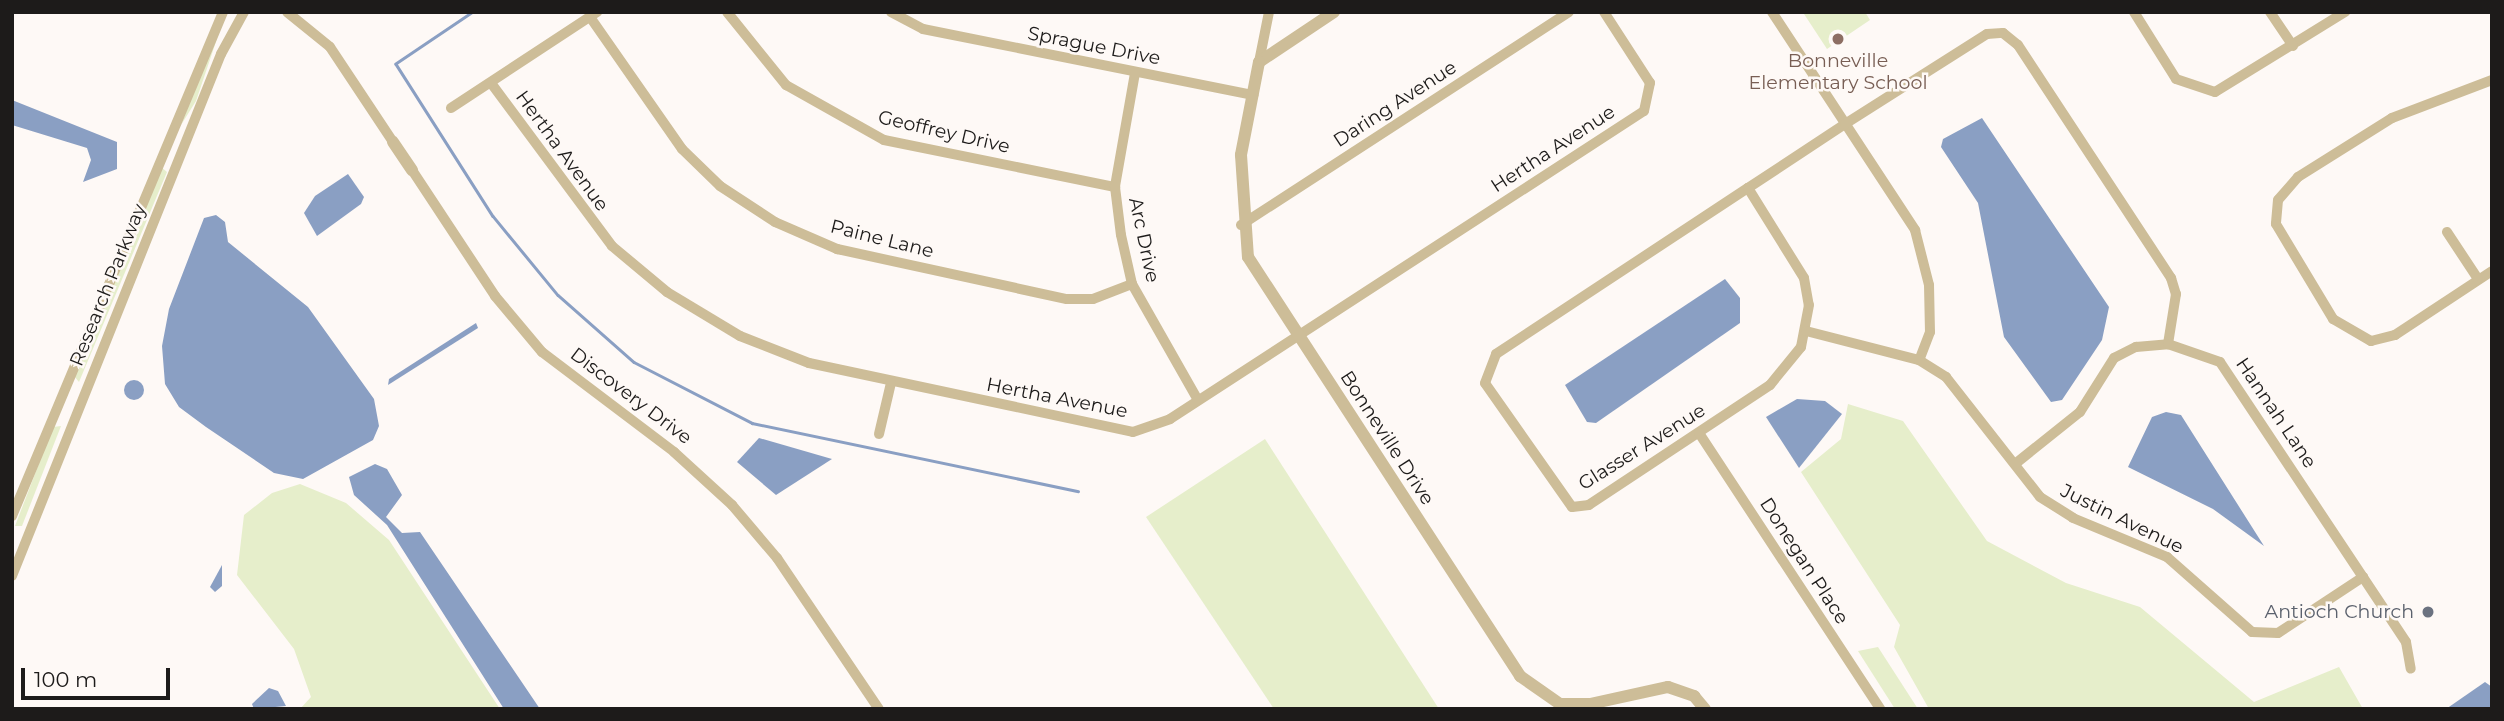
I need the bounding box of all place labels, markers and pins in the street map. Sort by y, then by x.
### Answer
marker: Bonneville Elementary School [1830,31,1846,47]
place label: Bonneville Elementary School [1748,50,1928,94]
place label: Antioch Church [2265,601,2414,623]
marker: Antioch Church [2420,604,2436,620]

